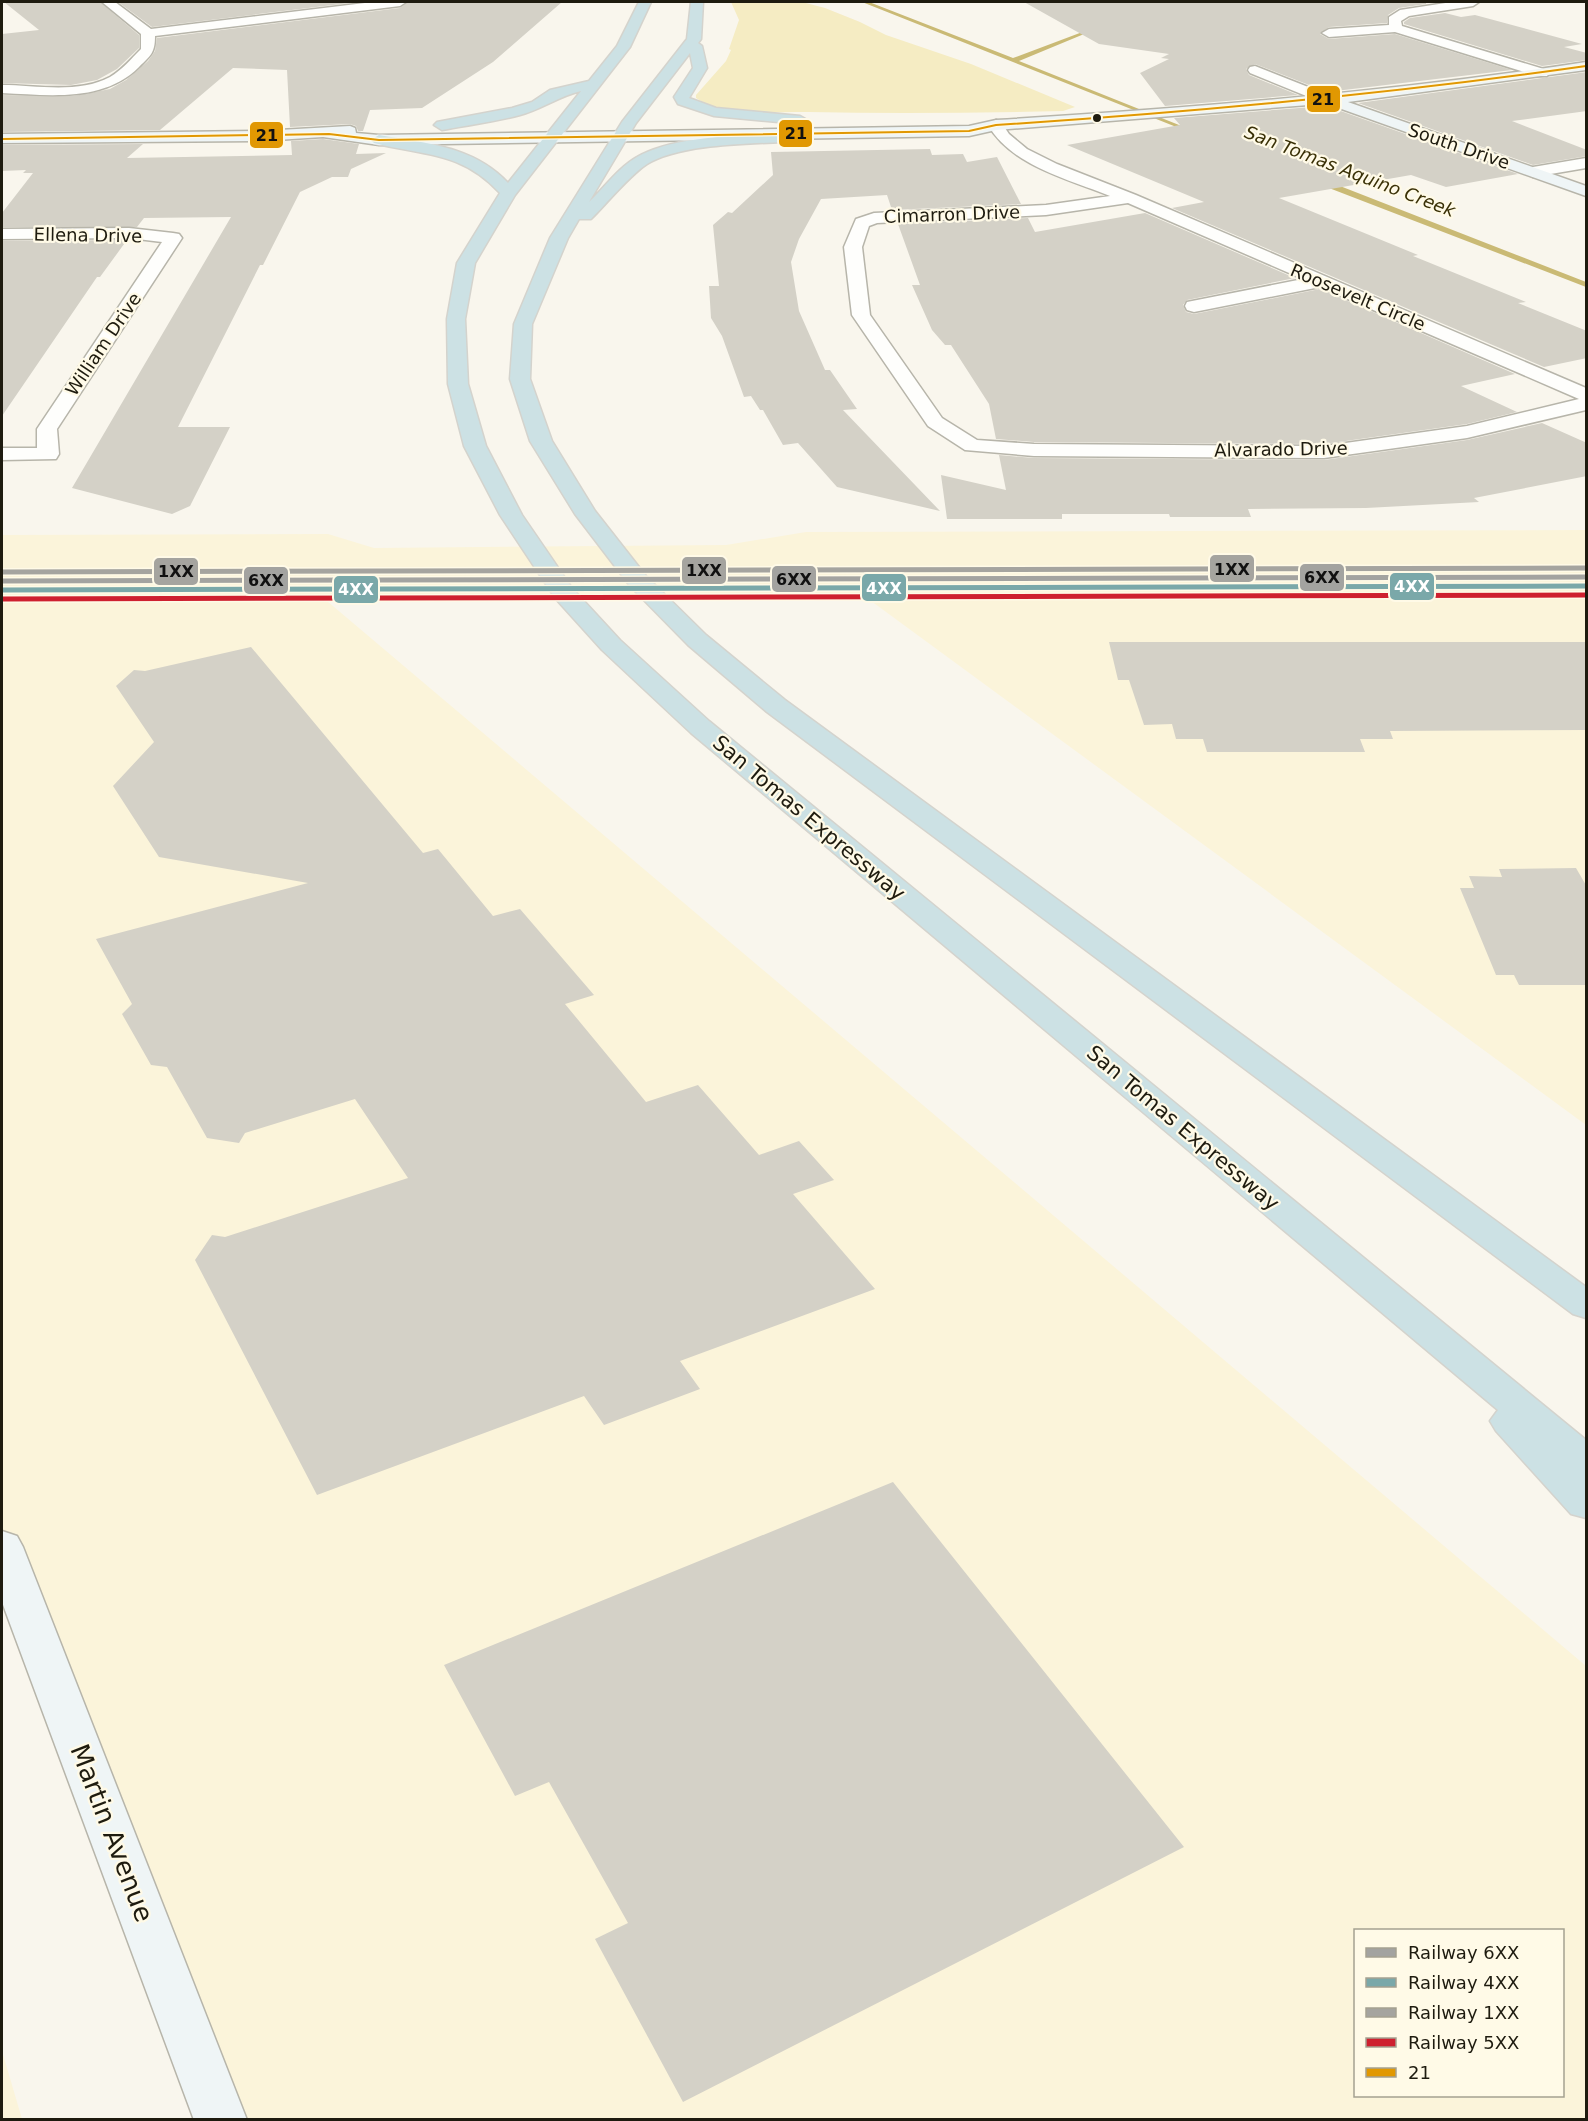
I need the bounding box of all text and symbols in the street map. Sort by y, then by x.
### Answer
line badge: 21 [1306,85,1341,113]
text: 21 [1312,90,1334,109]
unlabelled marker [1091,112,1103,124]
line badge: 21 [778,119,813,148]
street label: South Drive [1405,119,1513,173]
line badge: 21 [249,121,284,149]
water label: San Tomas Aquino Creek [1242,121,1460,221]
text: 21 [785,124,807,143]
text: 21 [256,126,278,145]
street label: Cimarron Drive [883,201,1021,227]
street label: Ellena Drive [34,224,142,246]
street label: Roosevelt Circle [1288,259,1428,335]
street label: William Drive [61,289,145,399]
street label: Alvarado Drive [1214,437,1348,461]
line badge: 1XX [1209,554,1255,583]
line badge: 1XX [681,556,727,585]
line badge: 1XX [153,557,199,586]
text: 1XX [1214,560,1251,579]
text: 1XX [686,561,723,580]
text: 1XX [158,562,195,581]
line badge: 6XX [1299,563,1345,592]
line badge: 6XX [771,565,817,593]
line badge: 6XX [243,566,289,595]
text: 6XX [1304,568,1341,587]
text: 6XX [776,570,813,589]
text: 6XX [248,571,285,590]
line badge: 4XX [1389,572,1435,601]
line badge: 4XX [861,573,907,602]
line badge: 4XX [333,575,379,604]
text: 4XX [1394,577,1431,596]
text: 4XX [866,579,903,598]
text: 4XX [338,580,375,599]
street label: San Tomas Expressway [708,730,910,906]
street label: San Tomas Expressway [1082,1040,1284,1216]
street label: Martin Avenue [64,1740,160,1926]
legend [1354,1929,1564,2097]
text: Railway 6XX [1408,1942,1519,1963]
text: Railway 4XX [1408,1972,1519,1993]
text: Railway 1XX [1408,2002,1519,2023]
text: Railway 5XX [1408,2032,1519,2053]
text: 21 [1408,2062,1431,2083]

